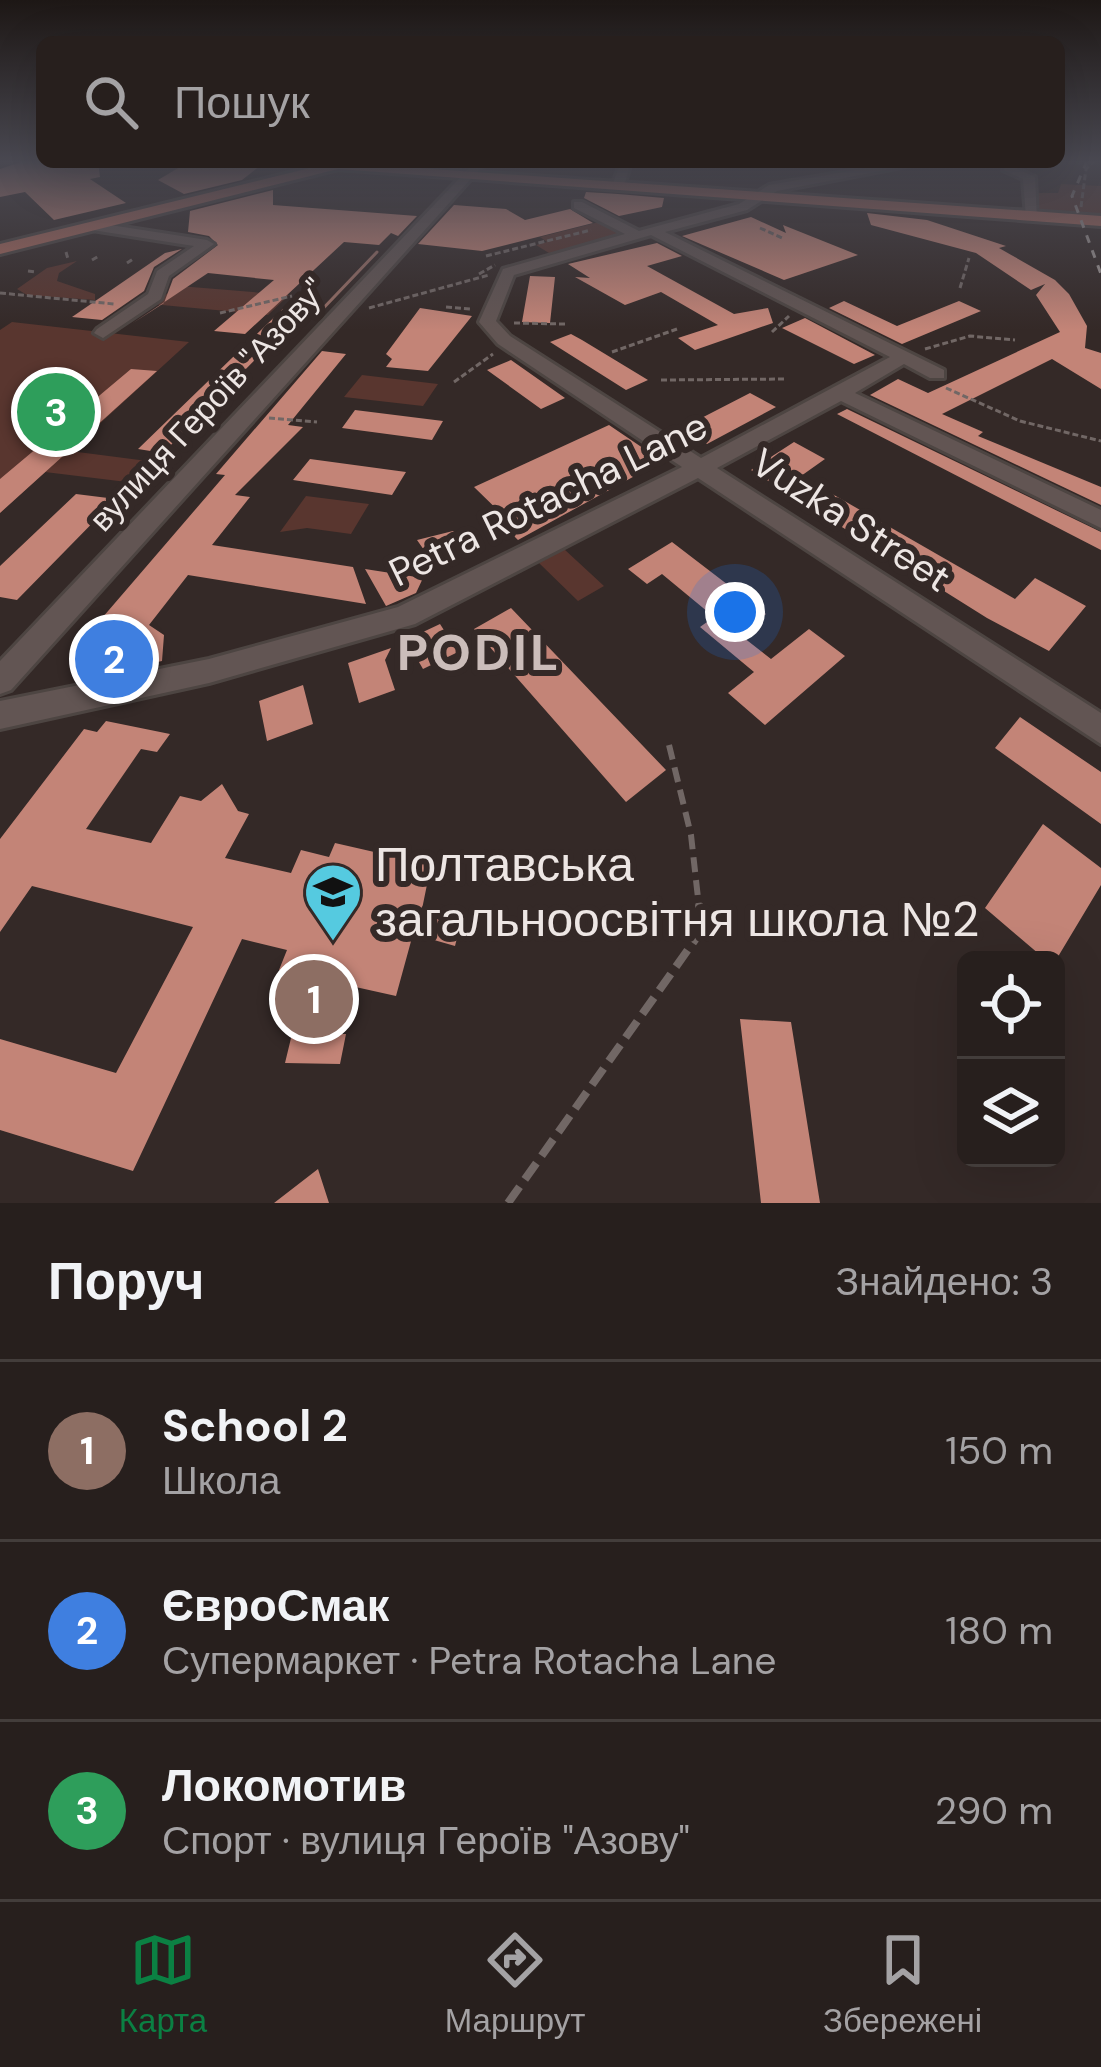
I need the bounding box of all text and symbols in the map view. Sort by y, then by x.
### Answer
search box [36,36,1065,168]
icon: search [78,69,144,135]
text: Пошук [174,73,310,132]
street label: вулиця Героїв "Азову" [80,270,336,540]
pin: 3 [17,367,95,457]
street label: Petra Rotacha Lane [381,400,715,598]
street label: Vuzka Street [742,437,960,603]
your location [705,582,765,642]
pin: 2 [75,614,153,704]
district label: PODIL [397,619,561,686]
place label: Полтавська загальноосвітня школа №2 [375,833,979,951]
school or university icon: Полтавська загальноосвітня школа №2 [302,861,364,943]
map controls [957,951,1065,1167]
button: locate [957,951,1065,1059]
pin: 1 [275,954,353,1044]
button: layers [957,1059,1065,1167]
text: Поруч [48,1248,204,1315]
text: Знайдено: 3 [835,1256,1053,1307]
text: School 2 [162,1396,348,1455]
text: 1 [80,1425,94,1476]
text: 150 m [945,1425,1053,1476]
text: Школа [162,1455,281,1506]
text: ЄвроСмак [162,1576,389,1635]
text: 2 [76,1605,98,1656]
text: 180 m [945,1605,1053,1656]
text: Супермаркет · Petra Rotacha Lane [162,1635,776,1686]
text: Локомотив [162,1756,406,1815]
text: 3 [75,1785,99,1836]
text: 290 m [935,1785,1053,1836]
text: Спорт · вулиця Героїв "Азову" [162,1815,690,1866]
tab: Карта [119,1927,207,2042]
tab: Маршрут [445,1927,585,2042]
tab: Збережені [823,1927,982,2042]

